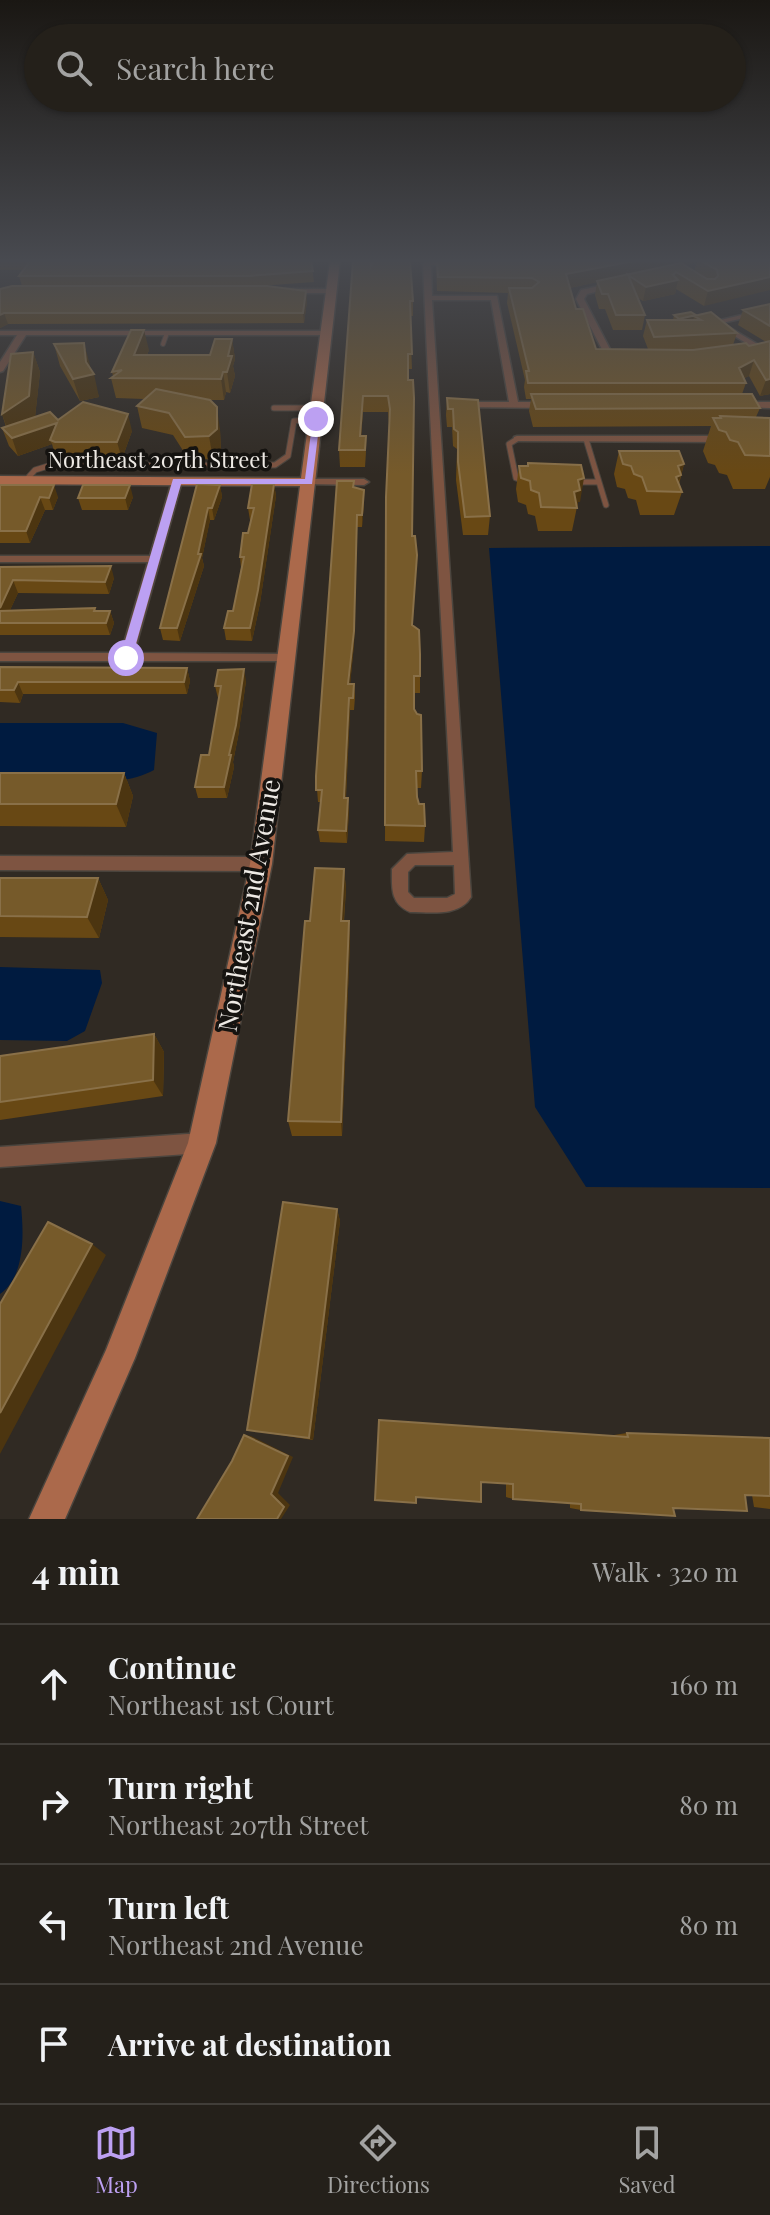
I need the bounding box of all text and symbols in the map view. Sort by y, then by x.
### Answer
search box [24,24,746,112]
icon: search [52,46,96,90]
text: Search here [116,48,275,88]
route end [298,401,334,437]
street label: Northeast 207th Street [48,444,269,474]
route start [108,640,144,676]
street label: Northeast 2nd Avenue [209,776,287,1034]
text: 4 min [32,1548,120,1594]
text: Walk · 320 m [592,1554,738,1589]
text: Continue [108,1647,236,1687]
icon: ahead [32,1662,76,1706]
text: 160 m [670,1667,738,1702]
text: Northeast 1st Court [108,1687,334,1722]
text: Turn right [108,1767,253,1807]
icon: right [32,1782,76,1826]
text: 80 m [679,1787,738,1822]
text: Northeast 207th Street [108,1807,369,1842]
text: Turn left [108,1887,229,1927]
icon: left [32,1902,76,1946]
text: 80 m [679,1907,738,1942]
text: Northeast 2nd Avenue [108,1927,364,1962]
icon: arrive [32,2022,76,2066]
text: Arrive at destination [108,2024,391,2064]
tab: Map [94,2121,138,2199]
tab: Directions [327,2121,430,2199]
tab: Saved [618,2121,676,2199]

